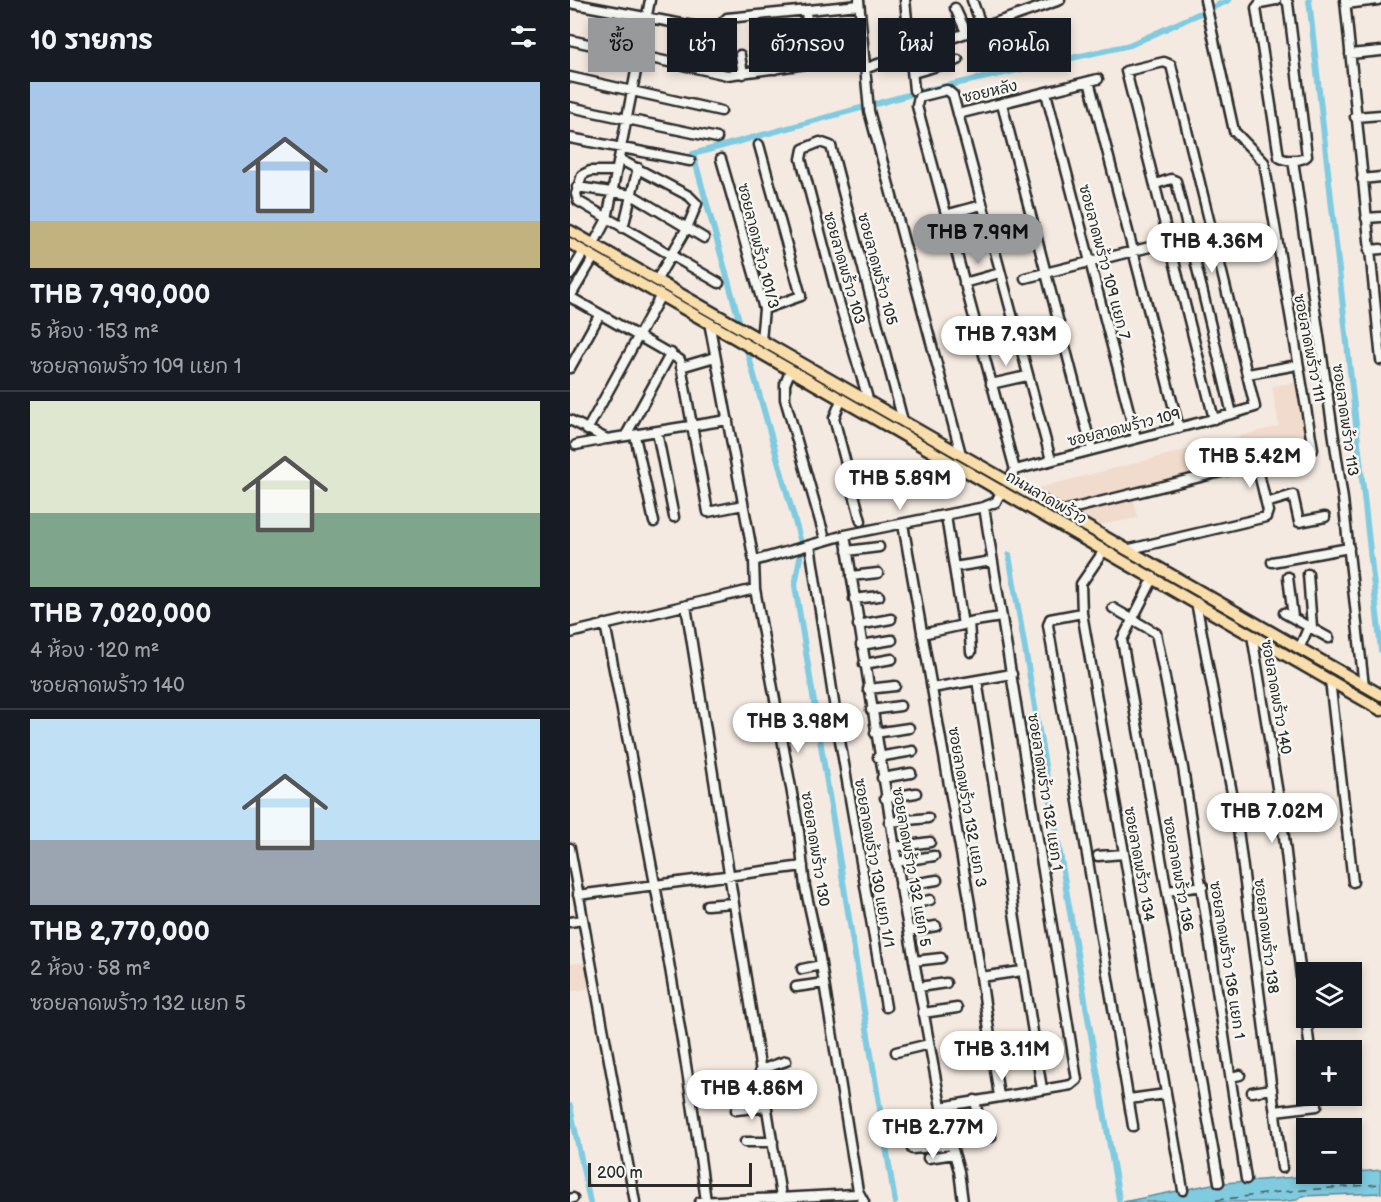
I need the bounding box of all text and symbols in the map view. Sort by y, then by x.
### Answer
chip: ซื้อ [588,18,655,72]
chip: เช่า [667,18,737,72]
chip: ตัวกรอง [749,18,866,72]
chip: ใหม่ [878,18,955,72]
chip: คอนโด [967,18,1071,72]
icon: filters [507,20,540,53]
text: 10 รายการ [30,26,153,57]
street label: ซอยหลัง [961,77,1019,107]
icon: home [231,121,339,229]
street label: ซอยลาดพร้าว 101/3 [733,181,784,311]
street label: ซอยลาดพร้าว 109 แยก 7 [1074,182,1135,342]
street label: ซอยลาดพร้าว 103 [819,209,870,326]
street label: ซอยลาดพร้าว 105 [853,210,902,327]
pin: THB 7.99M [909,214,1047,265]
text: THB 7.99M [927,221,1029,245]
pin: THB 4.36M [1143,223,1281,274]
text: THB 4.36M [1161,230,1263,254]
text: THB 7,990,000 [30,280,211,311]
street label: ซอยลาดพร้าว 111 [1289,292,1330,404]
pin: THB 7.93M [937,316,1075,367]
text: 5 ห้อง · 153 m² [30,320,159,344]
text: THB 7.93M [955,323,1057,347]
text: ซอยลาดพร้าว 109 แยก 1 [30,355,241,379]
street label: ซอยลาดพร้าว 113 [1328,363,1363,477]
street label: ซอยลาดพร้าว 109 [1065,404,1182,451]
pin: THB 5.42M [1181,438,1319,489]
icon: home [231,440,339,548]
text: THB 5.42M [1199,445,1301,469]
pin: THB 5.89M [831,460,969,511]
street label: ถนนลาดพร้าว [1002,466,1090,529]
text: THB 5.89M [849,467,951,491]
text: THB 7,020,000 [30,599,211,630]
street label: ซอยลาดพร้าว 140 [1257,638,1296,756]
text: 4 ห้อง · 120 m² [30,639,160,663]
text: ซอยลาดพร้าว 140 [30,674,185,698]
pin: THB 3.98M [729,703,867,754]
text: THB 3.98M [747,710,849,734]
street label: ซอยลาดพร้าว 132 แยก 1 [1023,712,1068,872]
street label: ซอยลาดพร้าว 132 แยก 3 [944,725,991,889]
icon: home [231,758,339,866]
street label: ซอยลาดพร้าว 130 แยก 1/1 [850,777,899,949]
street label: ซอยลาดพร้าว 132 แยก 5 [888,785,935,948]
street label: ซอยลาดพร้าว 130 [797,790,834,908]
pin: THB 7.02M [1203,793,1341,844]
text: THB 7.02M [1221,800,1323,824]
street label: ซอยลาดพร้าว 134 [1120,805,1159,923]
street label: ซอยลาดพร้าว 136 [1159,815,1198,933]
street label: ซอยลาดพร้าว 138 [1249,877,1284,995]
street label: ซอยลาดพร้าว 136 แยก 1 [1205,880,1250,1040]
text: THB 2,770,000 [30,917,210,948]
text: 2 ห้อง · 58 m² [30,957,151,981]
map controls [1296,962,1362,1184]
button: layers [1296,962,1362,1028]
text: ซอยลาดพร้าว 132 แยก 5 [30,992,246,1016]
pin: THB 3.11M [933,1031,1071,1082]
text: THB 3.11M [954,1038,1050,1062]
button: + [1296,1040,1362,1106]
pin: THB 4.86M [683,1070,821,1121]
text: THB 4.86M [700,1077,804,1101]
pin: THB 2.77M [864,1109,1002,1160]
text: THB 2.77M [882,1116,984,1140]
button: − [1296,1118,1362,1184]
scale bar [588,1160,752,1188]
text: 200 m [597,1164,643,1183]

